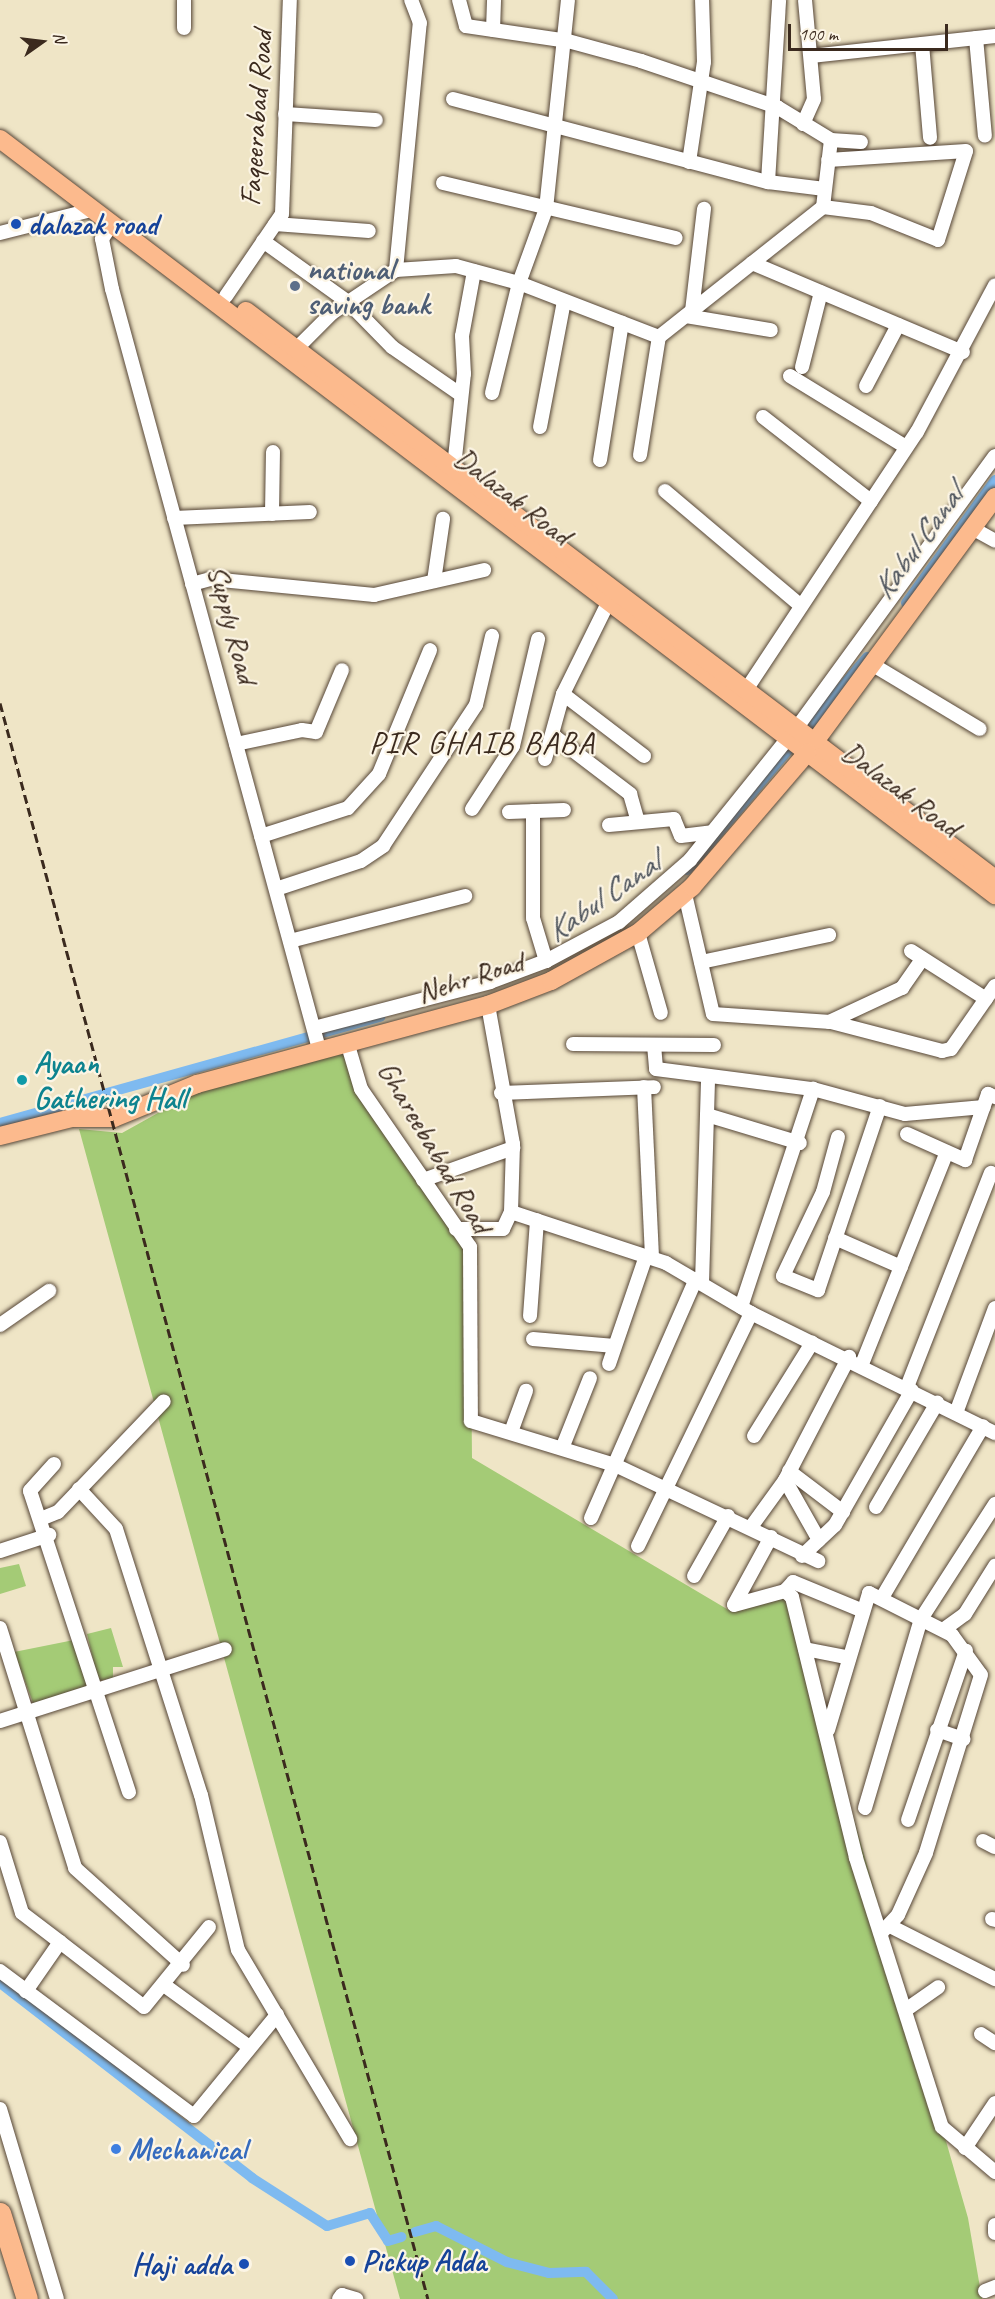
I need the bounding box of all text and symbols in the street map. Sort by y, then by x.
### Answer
north arrow [12,12,72,72]
scale bar [791,12,952,50]
text: 100 m [799,23,838,45]
text: N [49,30,70,45]
street label: Faqeerabad Road [232,30,280,206]
place label: dalazak road [28,206,158,242]
marker: dalazak road [9,217,23,231]
place label: national saving bank [307,251,430,322]
marker: national saving bank [288,279,302,293]
street label: Dalazak Road [448,439,578,553]
water label: Kabul Canal [864,479,972,607]
street label: Supply Road [200,561,266,687]
district label: PIR GHAIB BABA [370,724,594,762]
street label: Dalazak Road [835,733,967,845]
water label: Kabul Canal [539,845,667,951]
street label: Nehr Road [412,943,528,1011]
place label: Ayaan Gathering Hall [34,1045,186,1116]
street label: Ghareebabad Road [370,1055,500,1239]
marker: Ayaan Gathering Hall [15,1073,29,1087]
place label: Mechanical [128,2131,246,2167]
marker: Mechanical [109,2142,123,2156]
place label: Pickup Adda [362,2243,487,2279]
place label: Haji adda [132,2246,232,2282]
marker: Pickup Adda [343,2254,357,2268]
marker: Haji adda [237,2257,251,2271]

